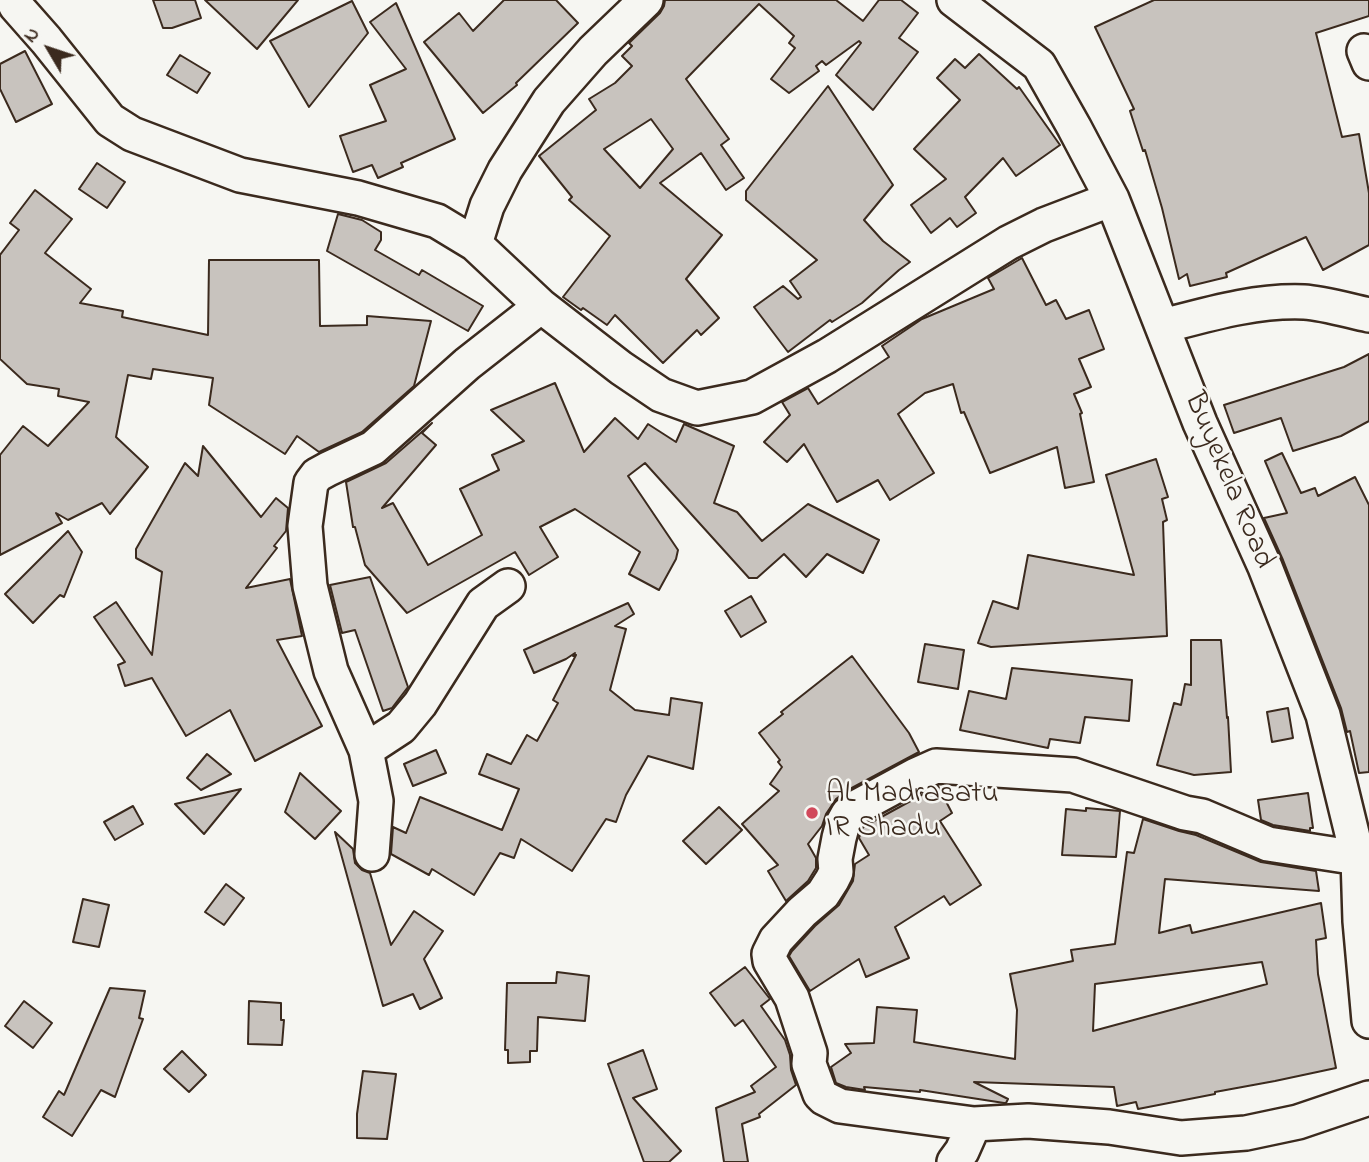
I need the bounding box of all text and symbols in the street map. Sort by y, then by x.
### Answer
north arrow [14,14,84,84]
text: N [18,22,47,49]
street label: Buyekela Road [1174,387,1280,575]
place label: AL Madrasatu IR Shadu [826,778,998,848]
marker: AL Madrasatu IR Shadu [804,805,820,821]

